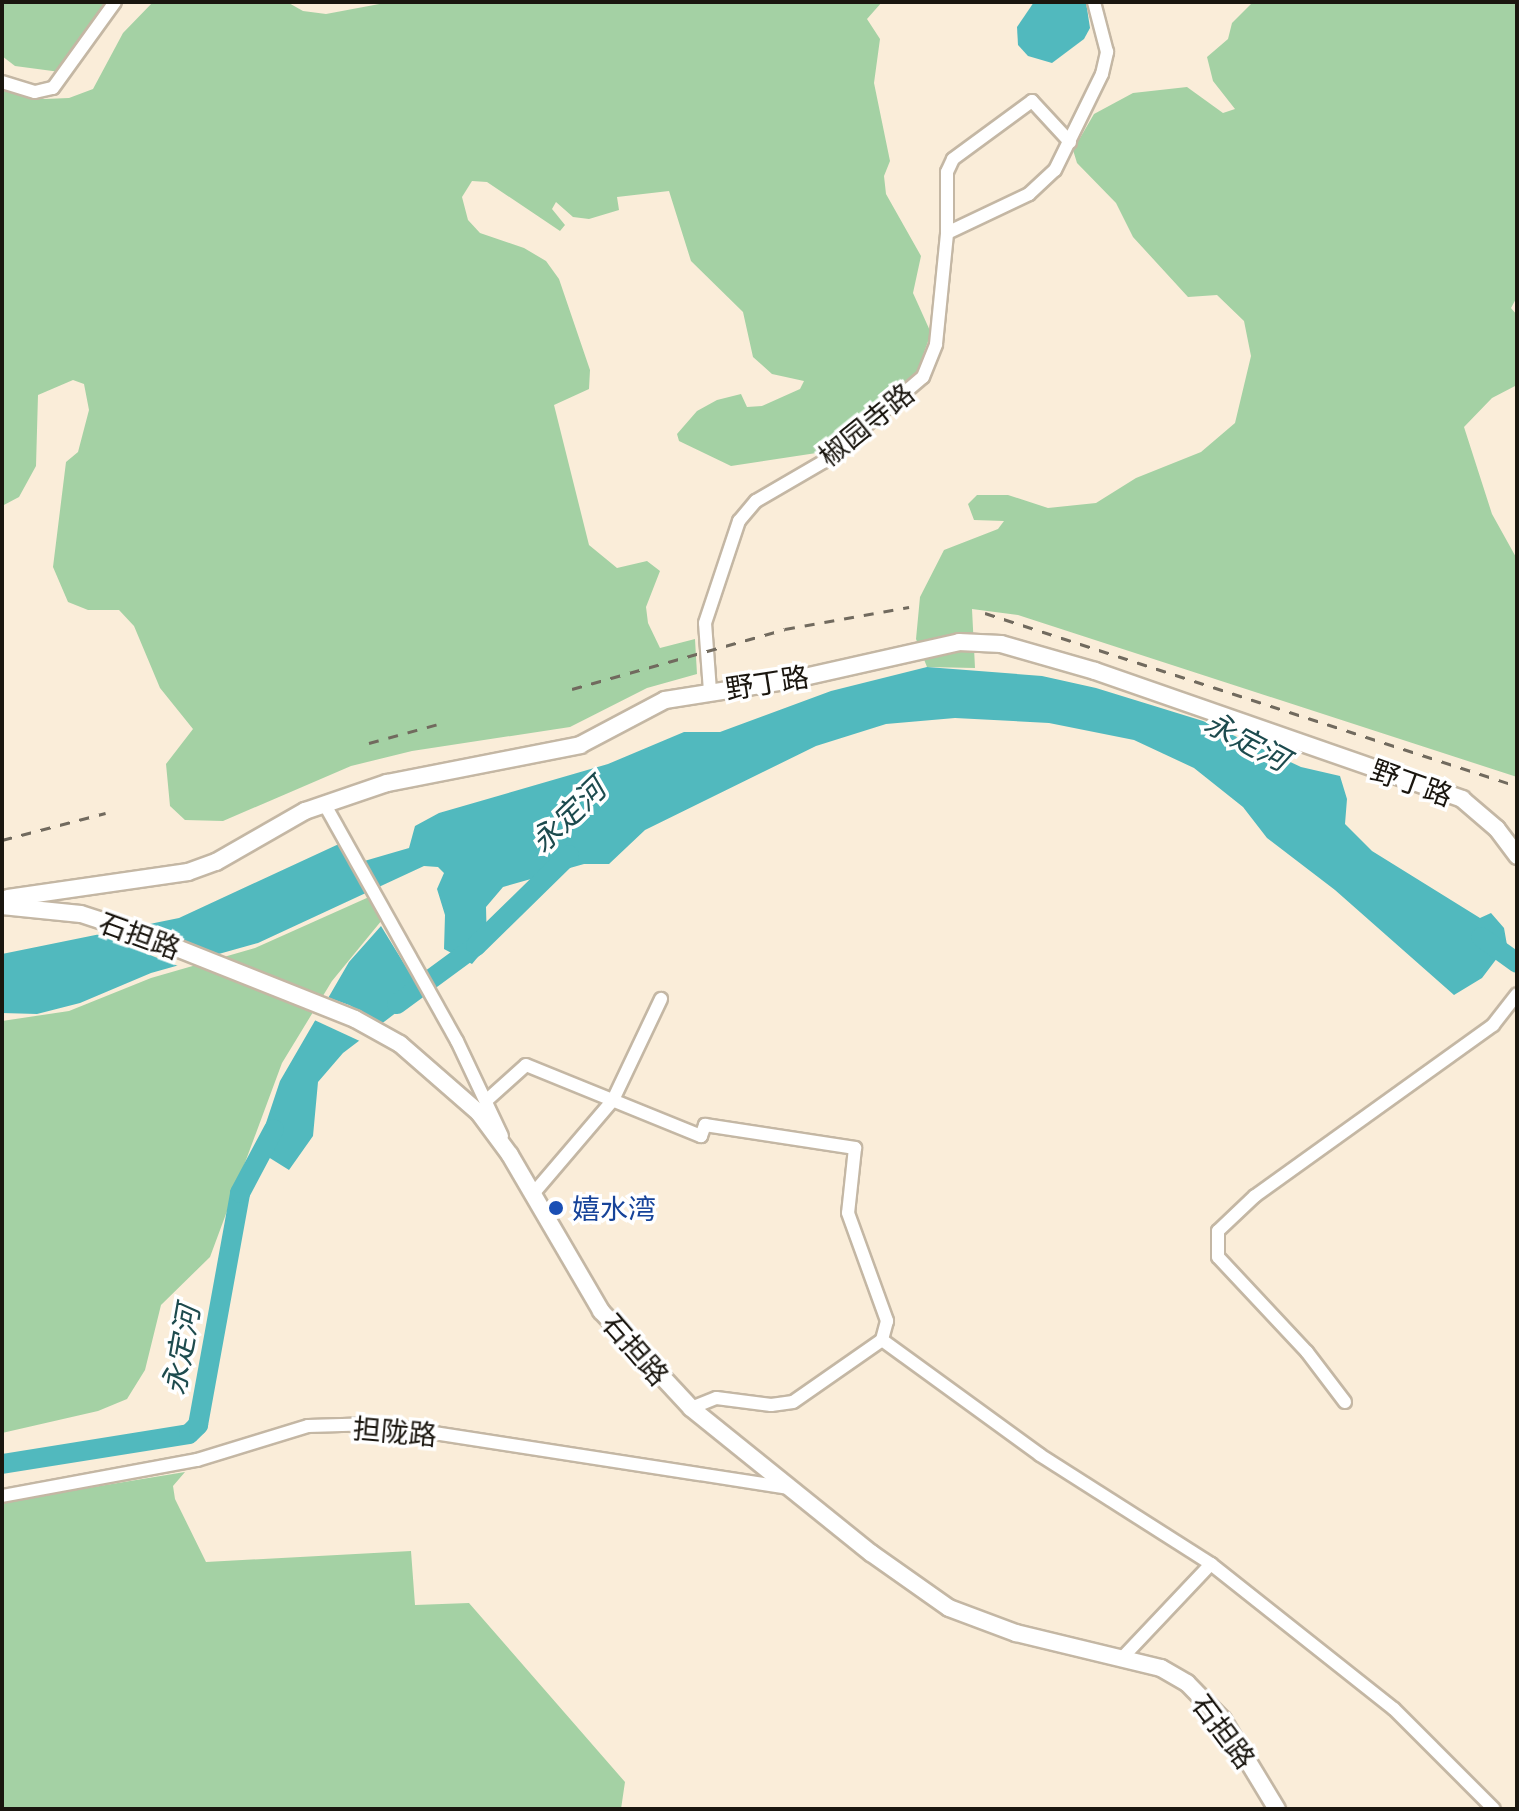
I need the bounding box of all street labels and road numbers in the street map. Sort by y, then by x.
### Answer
street label: 椒园寺路 [812,376,920,472]
street label: 野丁路 [723,659,811,705]
street label: 野丁路 [1367,752,1457,812]
street label: 石担路 [95,905,185,965]
street label: 石担路 [596,1306,676,1392]
street label: 担陇路 [352,1411,438,1451]
street label: 石担路 [1185,1687,1263,1775]

